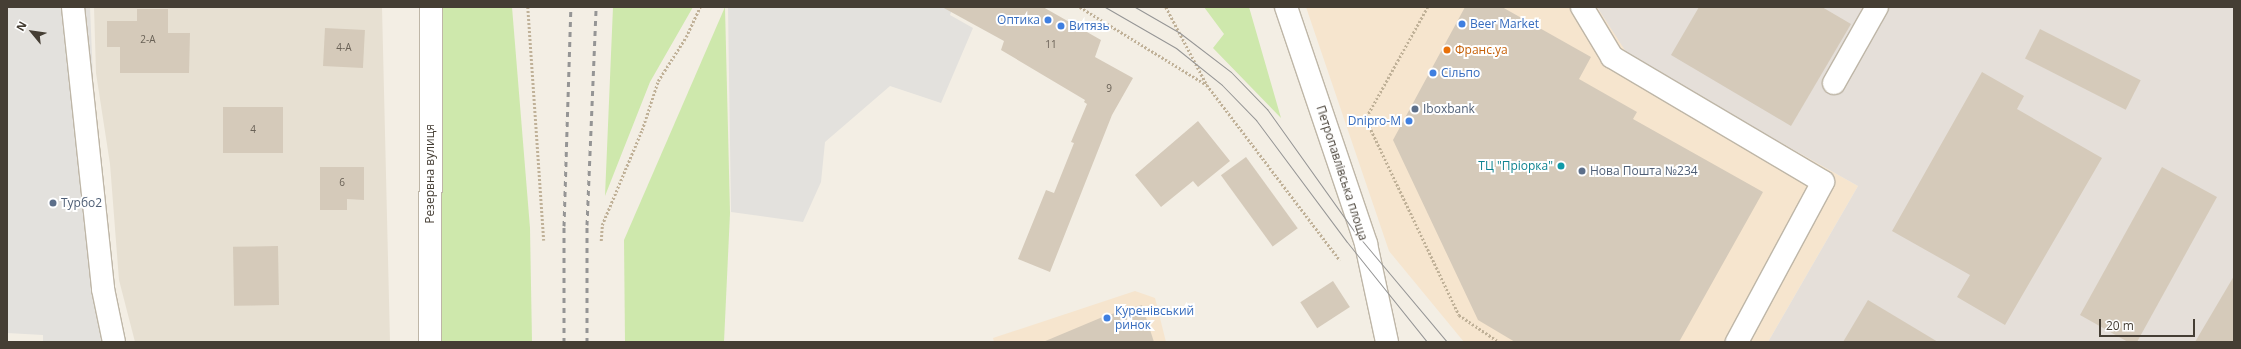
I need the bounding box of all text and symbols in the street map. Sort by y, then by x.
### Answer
north arrow [12,12,52,52]
place label: Оптика [997,13,1040,27]
marker: Оптика [1043,15,1053,25]
place label: Beer Market [1470,17,1539,31]
text: N [12,18,30,33]
place label: Витязь [1069,19,1110,33]
marker: Beer Market [1457,19,1467,29]
marker: Витязь [1056,21,1066,31]
house number: 2-А [140,34,156,46]
house number: 11 [1045,39,1057,51]
house number: 4-А [336,42,352,54]
place label: Франс.уа [1455,43,1508,57]
marker: Франс.уа [1442,45,1452,55]
place label: Сільпо [1441,66,1480,80]
marker: Сільпо [1428,68,1438,78]
house number: 9 [1106,83,1112,95]
place label: Iboxbank [1423,102,1475,116]
street label: Петропавлівська площа [1313,104,1371,242]
marker: Iboxbank [1410,104,1420,114]
place label: Dnipro-M [1348,114,1401,128]
marker: Dnipro-M [1404,116,1414,126]
house number: 4 [250,124,256,136]
street label: Резервна вулиця [423,124,437,224]
place label: ТЦ "Пріорка" [1478,159,1553,173]
marker: ТЦ "Пріорка" [1556,161,1566,171]
place label: Нова Пошта №234 [1590,164,1698,178]
marker: Нова Пошта №234 [1577,166,1587,176]
house number: 6 [339,177,345,189]
place label: Турбо2 [61,196,102,210]
marker: Турбо2 [48,198,58,208]
place label: Куренівський ринок [1115,304,1194,332]
scale bar [2101,311,2197,337]
marker: Куренівський ринок [1102,313,1112,323]
text: 20 m [2106,317,2134,334]

